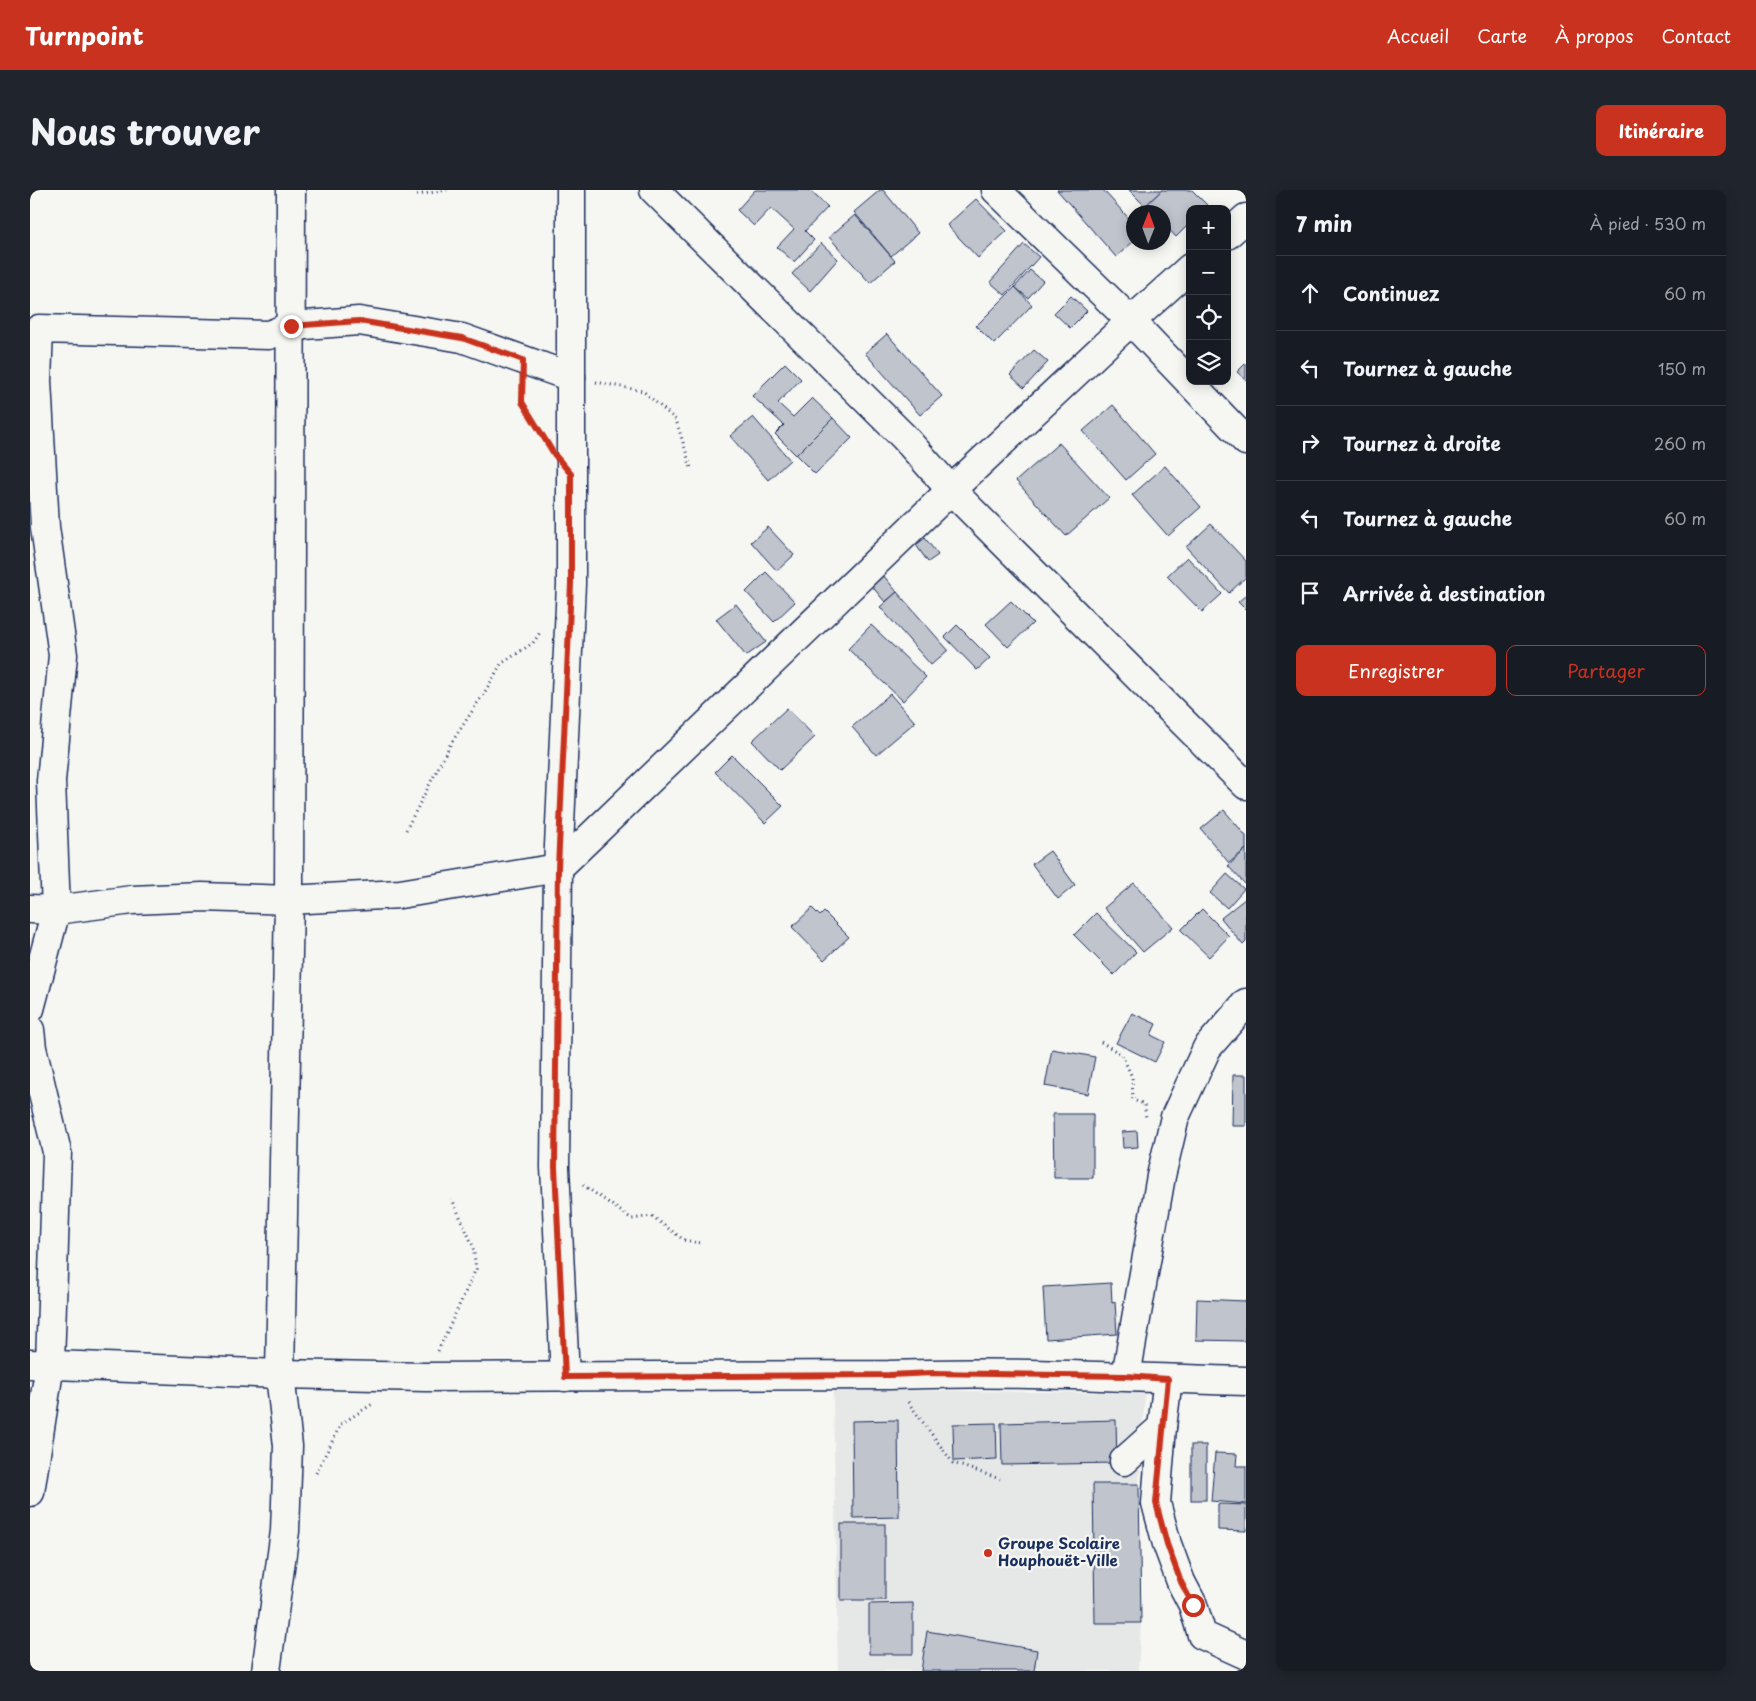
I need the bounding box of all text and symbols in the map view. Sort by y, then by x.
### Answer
text: Turnpoint [25,17,144,53]
text: Accueil [1387,22,1449,49]
text: Carte [1477,22,1527,49]
text: À propos [1555,22,1633,49]
text: Contact [1661,22,1731,49]
text: Nous trouver [30,104,260,157]
button: Itinéraire [1596,105,1726,156]
north arrow [1126,205,1171,250]
map controls [1186,205,1231,385]
button: + [1186,205,1231,250]
text: 7 min [1296,207,1352,239]
text: À pied · 530 m [1590,211,1706,235]
button: − [1186,250,1231,295]
icon: ahead [1296,279,1324,307]
text: Continuez [1343,279,1440,307]
text: 60 m [1664,281,1706,305]
button: locate [1186,295,1231,340]
route end [280,315,303,338]
button: layers [1186,340,1231,385]
icon: left [1296,354,1324,382]
text: Tournez à gauche [1343,354,1512,382]
text: 150 m [1658,356,1706,380]
icon: right [1296,429,1324,457]
text: Tournez à droite [1343,429,1501,457]
text: 260 m [1654,431,1706,455]
icon: left [1296,504,1324,532]
text: Tournez à gauche [1343,504,1512,532]
text: 60 m [1664,506,1706,530]
icon: arrive [1296,579,1324,607]
text: Arrivée à destination [1343,579,1546,607]
button: Enregistrer [1296,645,1496,696]
button: Partager [1506,645,1706,696]
place label: Groupe Scolaire Houphouët-Ville [998,1531,1120,1571]
marker: Groupe Scolaire Houphouët-Ville [982,1547,994,1559]
route start [1182,1594,1205,1617]

